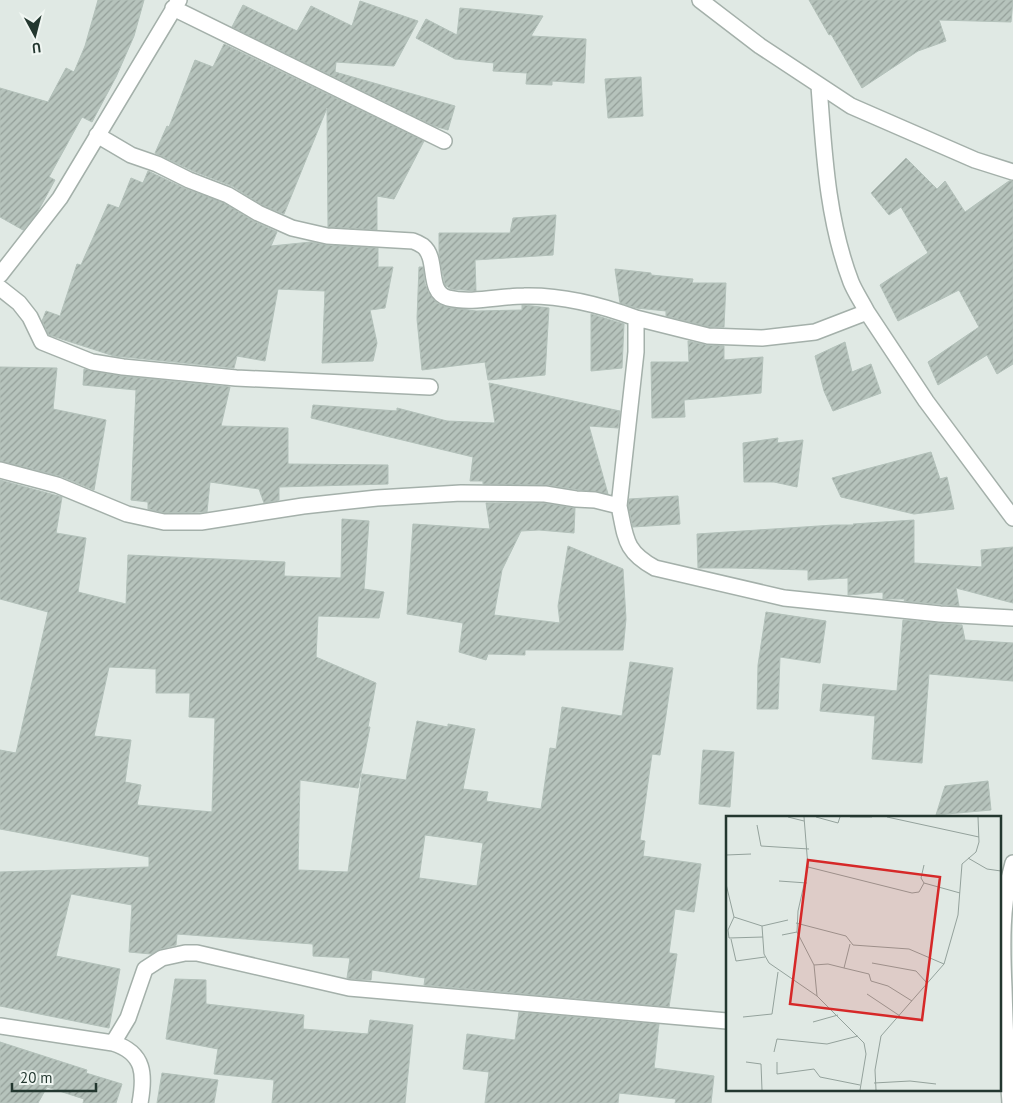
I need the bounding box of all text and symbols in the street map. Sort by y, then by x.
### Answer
north arrow [10,10,60,60]
text: U [31,38,42,57]
inset map [726,816,1000,1090]
scale bar [12,1060,96,1092]
text: 20 m [20,1068,53,1087]

